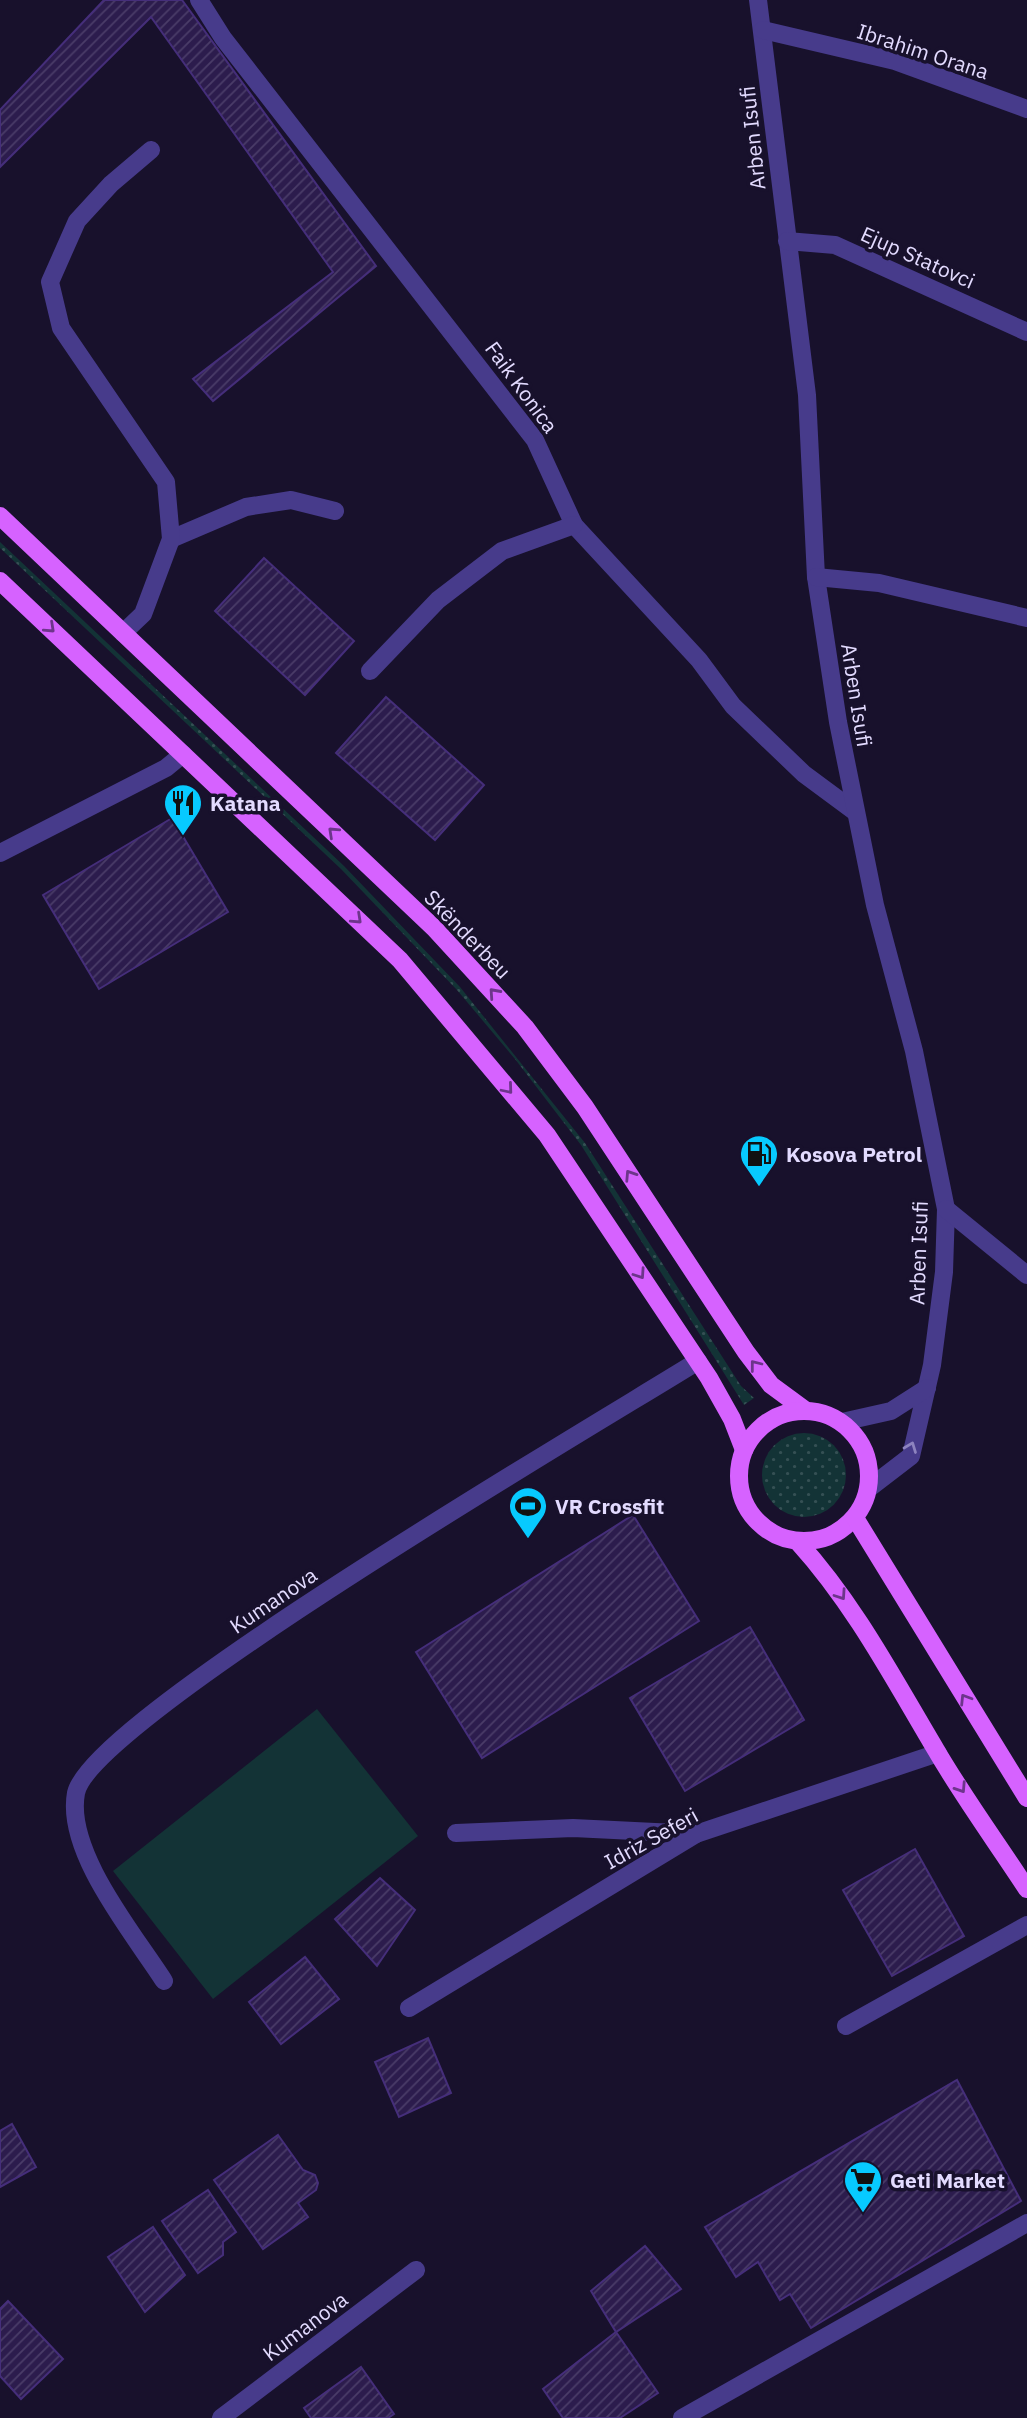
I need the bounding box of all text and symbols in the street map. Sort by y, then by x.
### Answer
street label: Ibrahim Orana [854,17,992,85]
street label: Arben Isufi [733,85,771,191]
street label: Ejup Statovci [856,219,980,295]
street label: Faik Konica [479,336,565,438]
one-way arrow [41,619,54,632]
street label: Arben Isufi [835,641,879,749]
restaurant icon: Katana [162,782,204,837]
place label: Katana [210,789,281,817]
one-way arrow [328,828,341,840]
street label: Skënderbeu [419,883,517,985]
one-way arrow [349,911,362,923]
one-way arrow [490,988,502,1001]
one-way arrow [500,1080,512,1093]
fuel station icon: Kosova Petrol [738,1133,780,1188]
place label: Kosova Petrol [786,1140,922,1168]
one-way arrow [625,1170,638,1183]
street label: Arben Isufi [902,1200,934,1306]
one-way arrow [631,1266,644,1279]
one-way arrow [751,1360,764,1372]
one-way arrow [903,1441,917,1454]
sports icon: VR Crossfit [507,1485,549,1540]
place label: VR Crossfit [555,1492,664,1520]
street label: Kumanova [224,1561,322,1639]
one-way arrow [833,1587,846,1600]
one-way arrow [960,1694,973,1707]
one-way arrow [952,1780,965,1793]
street label: Idriz Seferi [599,1801,703,1875]
supermarket icon: Geti Market [842,2159,884,2214]
place label: Geti Market [890,2166,1005,2194]
street label: Kumanova [257,2285,353,2367]

